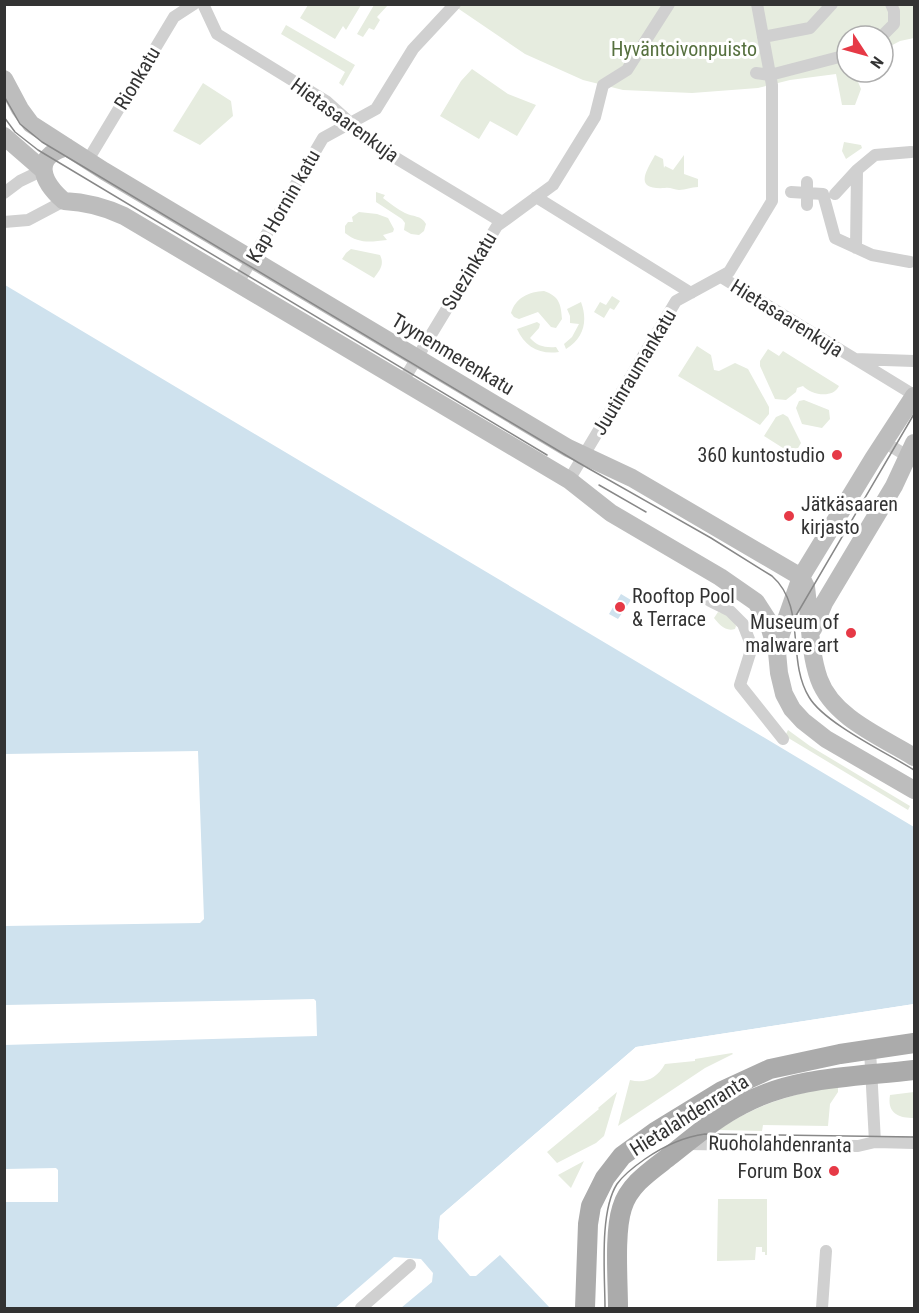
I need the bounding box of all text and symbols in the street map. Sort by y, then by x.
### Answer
north arrow [835,24,895,84]
park label: Hyväntoivonpuisto [611,37,757,61]
street label: Rionkatu [109,42,165,114]
text: N [866,53,887,72]
street label: Hietasaarenkuja [286,73,404,167]
street label: Kap Hornin katu [241,145,325,267]
street label: Suezinkatu [436,228,502,314]
street label: Hietasaarenkuja [726,274,848,362]
street label: Juutinraumankatu [587,305,681,439]
street label: Tyynenmerenkatu [387,308,519,400]
place label: 360 kuntostudio [697,443,825,467]
marker: 360 kuntostudio [830,448,844,462]
place label: Jätkäsaaren kirjasto [801,492,898,539]
marker: Jätkäsaaren kirjasto [782,509,796,523]
place label: Rooftop Pool & Terrace [632,584,735,631]
marker: Rooftop Pool & Terrace [613,600,627,614]
place label: Museum of malware art [745,610,840,657]
marker: Museum of malware art [844,626,858,640]
street label: Hietalahdenranta [625,1069,753,1161]
street label: Ruoholahdenranta [708,1131,852,1157]
place label: Forum Box [738,1159,822,1183]
marker: Forum Box [827,1164,841,1178]

